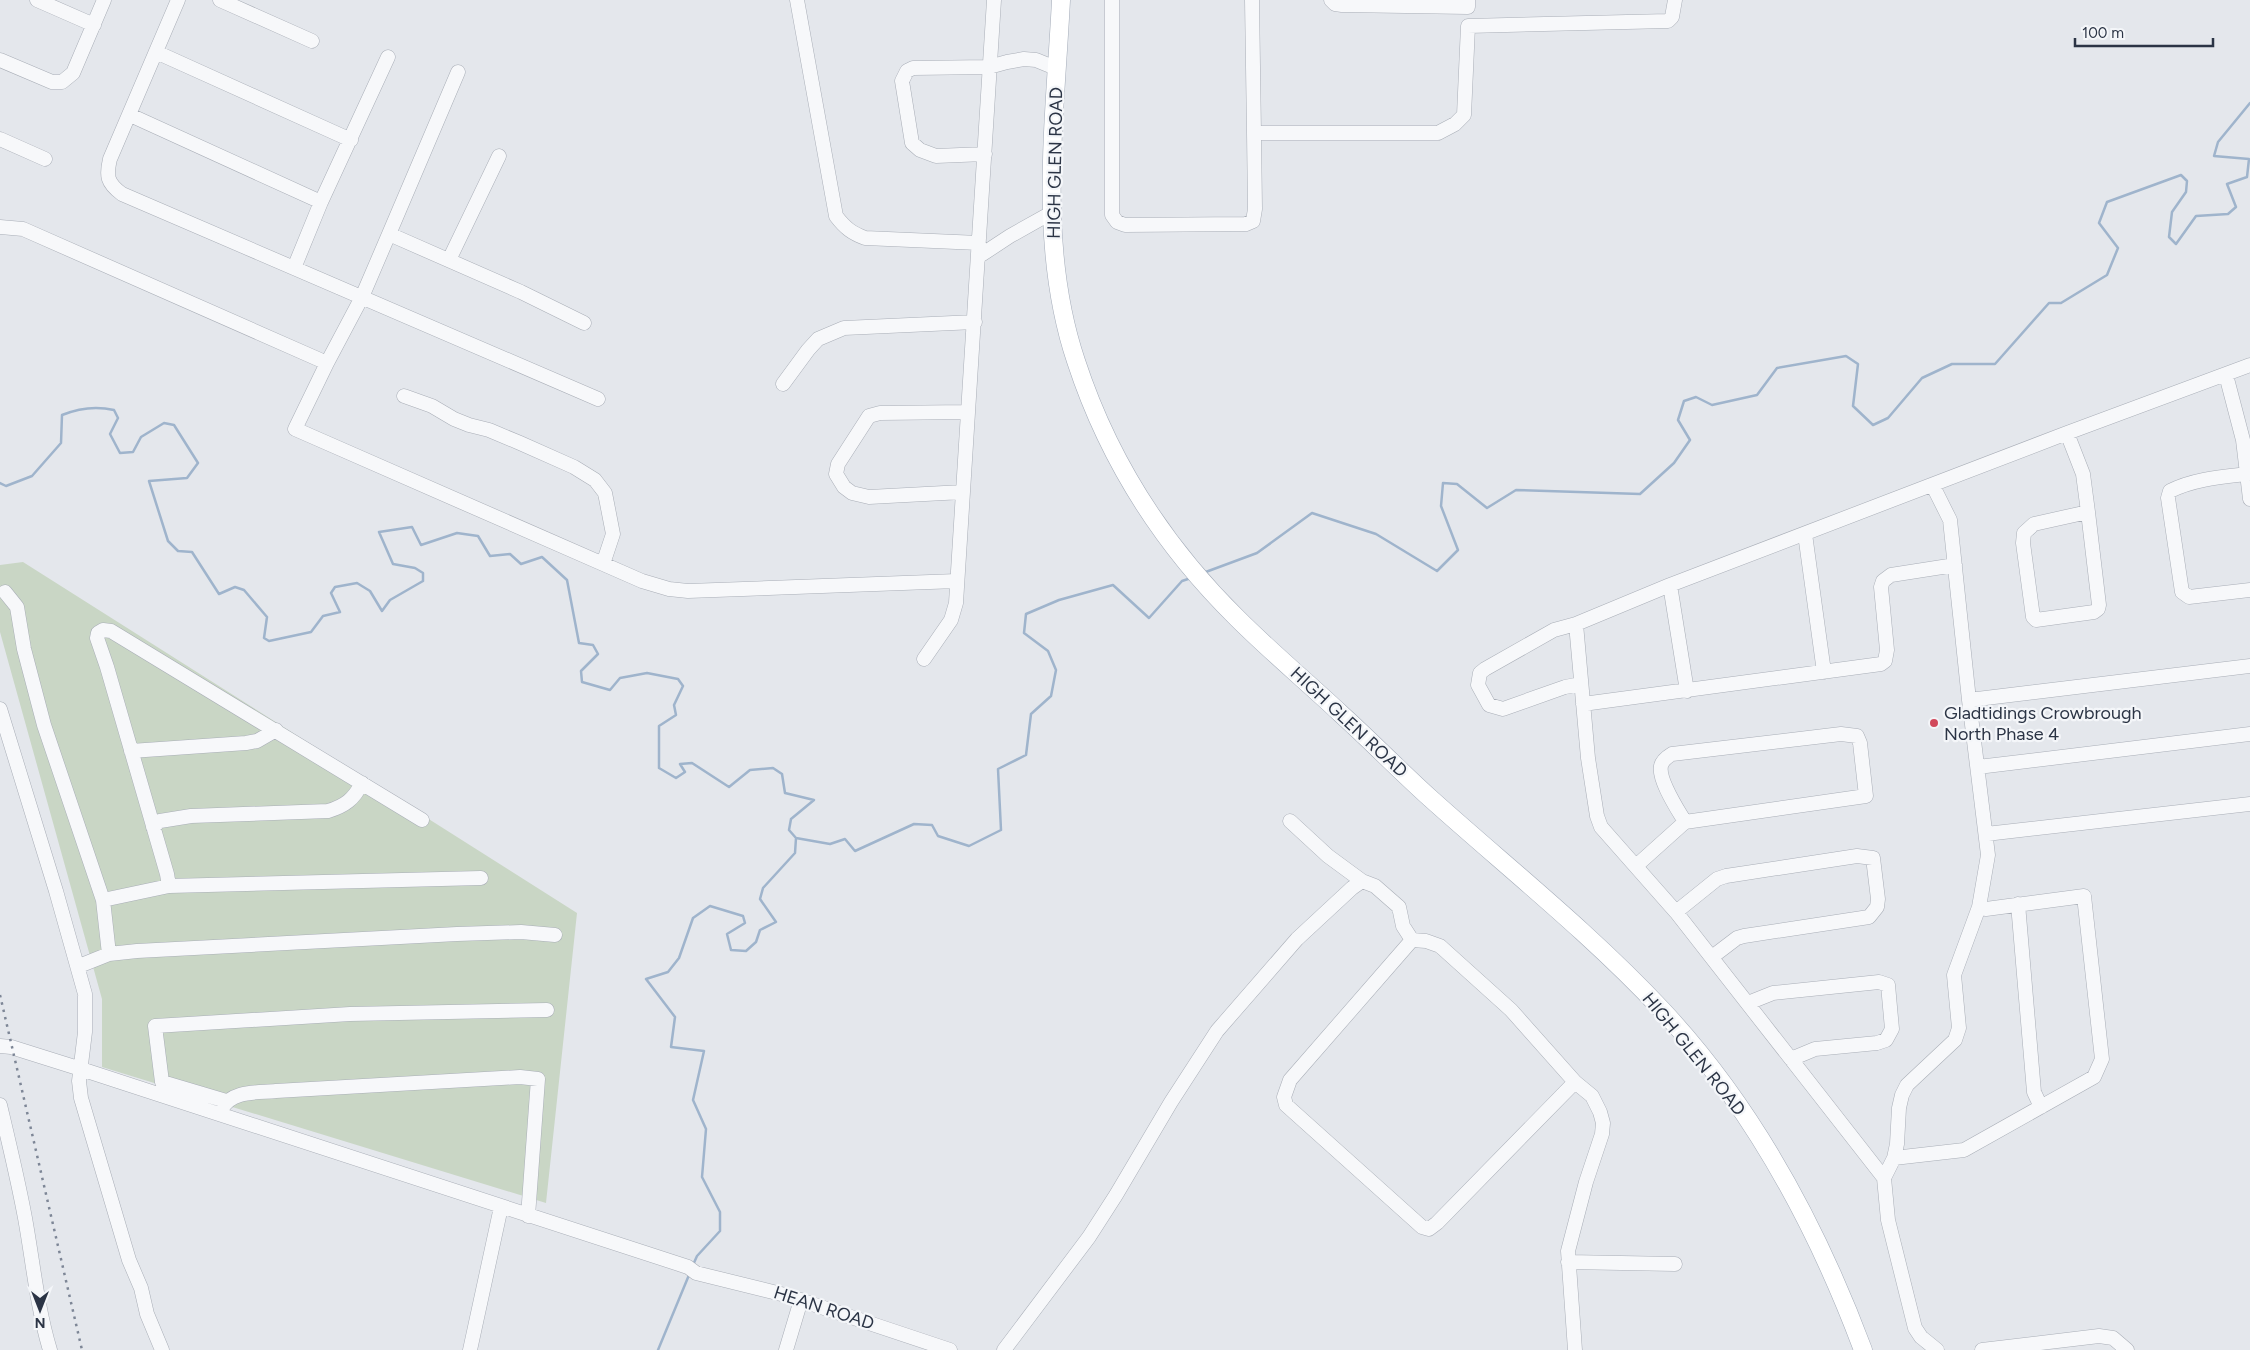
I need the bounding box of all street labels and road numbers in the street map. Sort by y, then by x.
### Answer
street label: HIGH GLEN ROAD [1043,87,1067,239]
street label: HIGH GLEN ROAD [1286,662,1412,782]
street label: HIGH GLEN ROAD [1638,988,1750,1120]
street label: HEAN ROAD [771,1281,877,1335]

